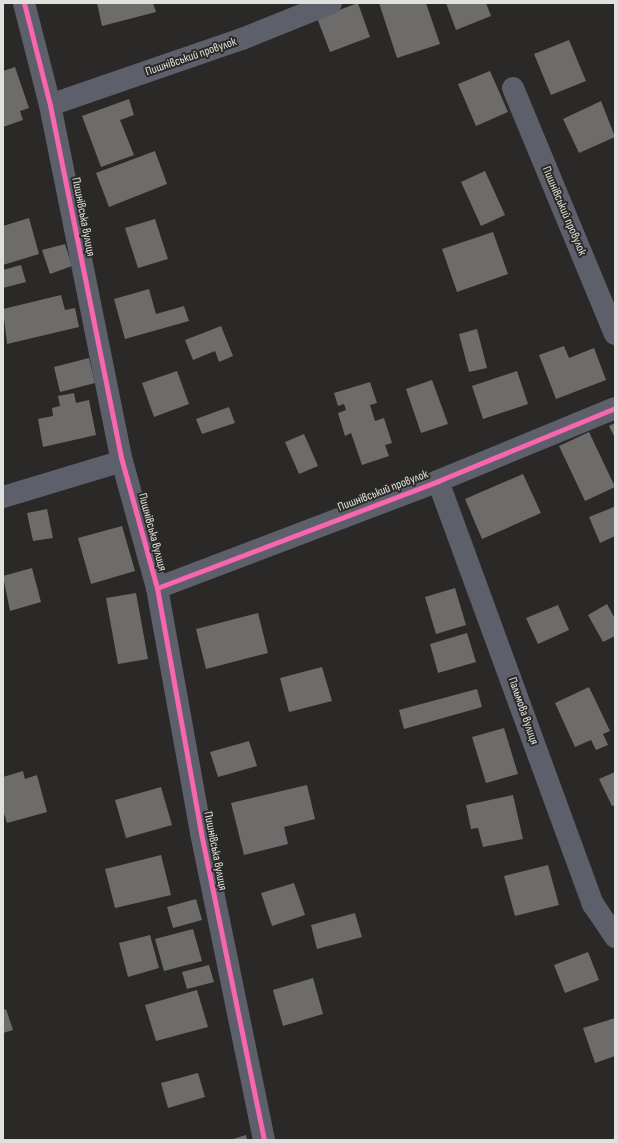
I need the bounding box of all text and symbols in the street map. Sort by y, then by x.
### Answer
street label: Пишнівський провулок [144,35,238,79]
street label: Пишнівський провулок [539,164,589,258]
street label: Пишнівська вулиця [68,176,98,258]
street label: Пишнівський провулок [336,467,430,515]
street label: Пишнівська вулиця [135,491,169,573]
street label: Пальмова вулиця [505,675,541,747]
street label: Пишнівська вулиця [200,810,230,892]

